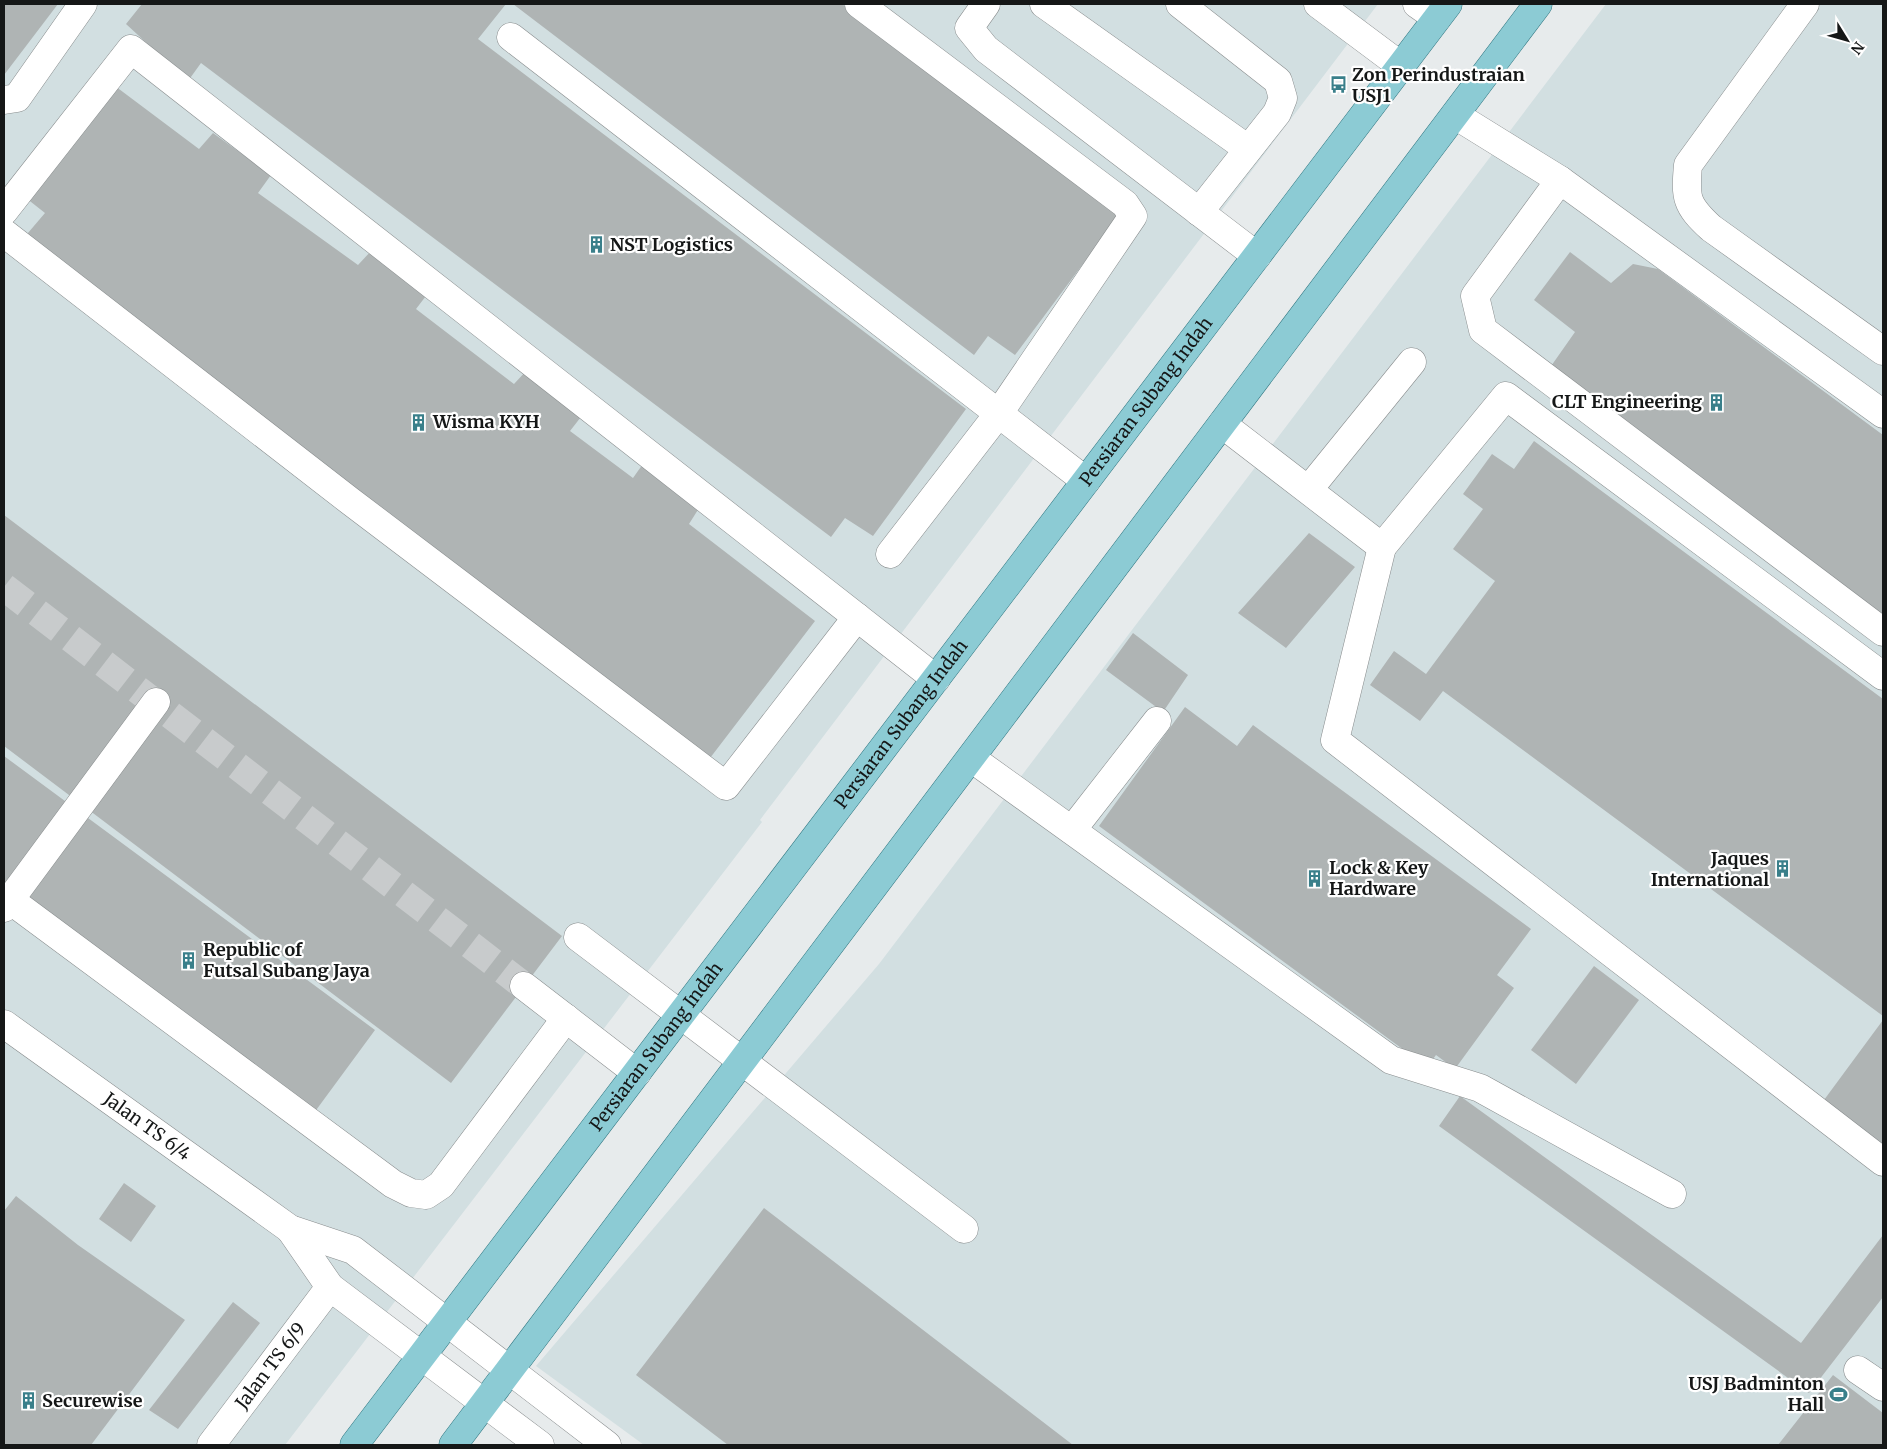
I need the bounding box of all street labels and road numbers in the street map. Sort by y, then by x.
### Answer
street label: Persiaran Subang Indah [1074,312,1217,490]
street label: Persiaran Subang Indah [829,635,972,813]
street label: Persiaran Subang Indah [584,957,728,1136]
street label: Jalan TS 6/4 [98,1086,195,1165]
street label: Jalan TS 6/9 [229,1318,310,1414]

